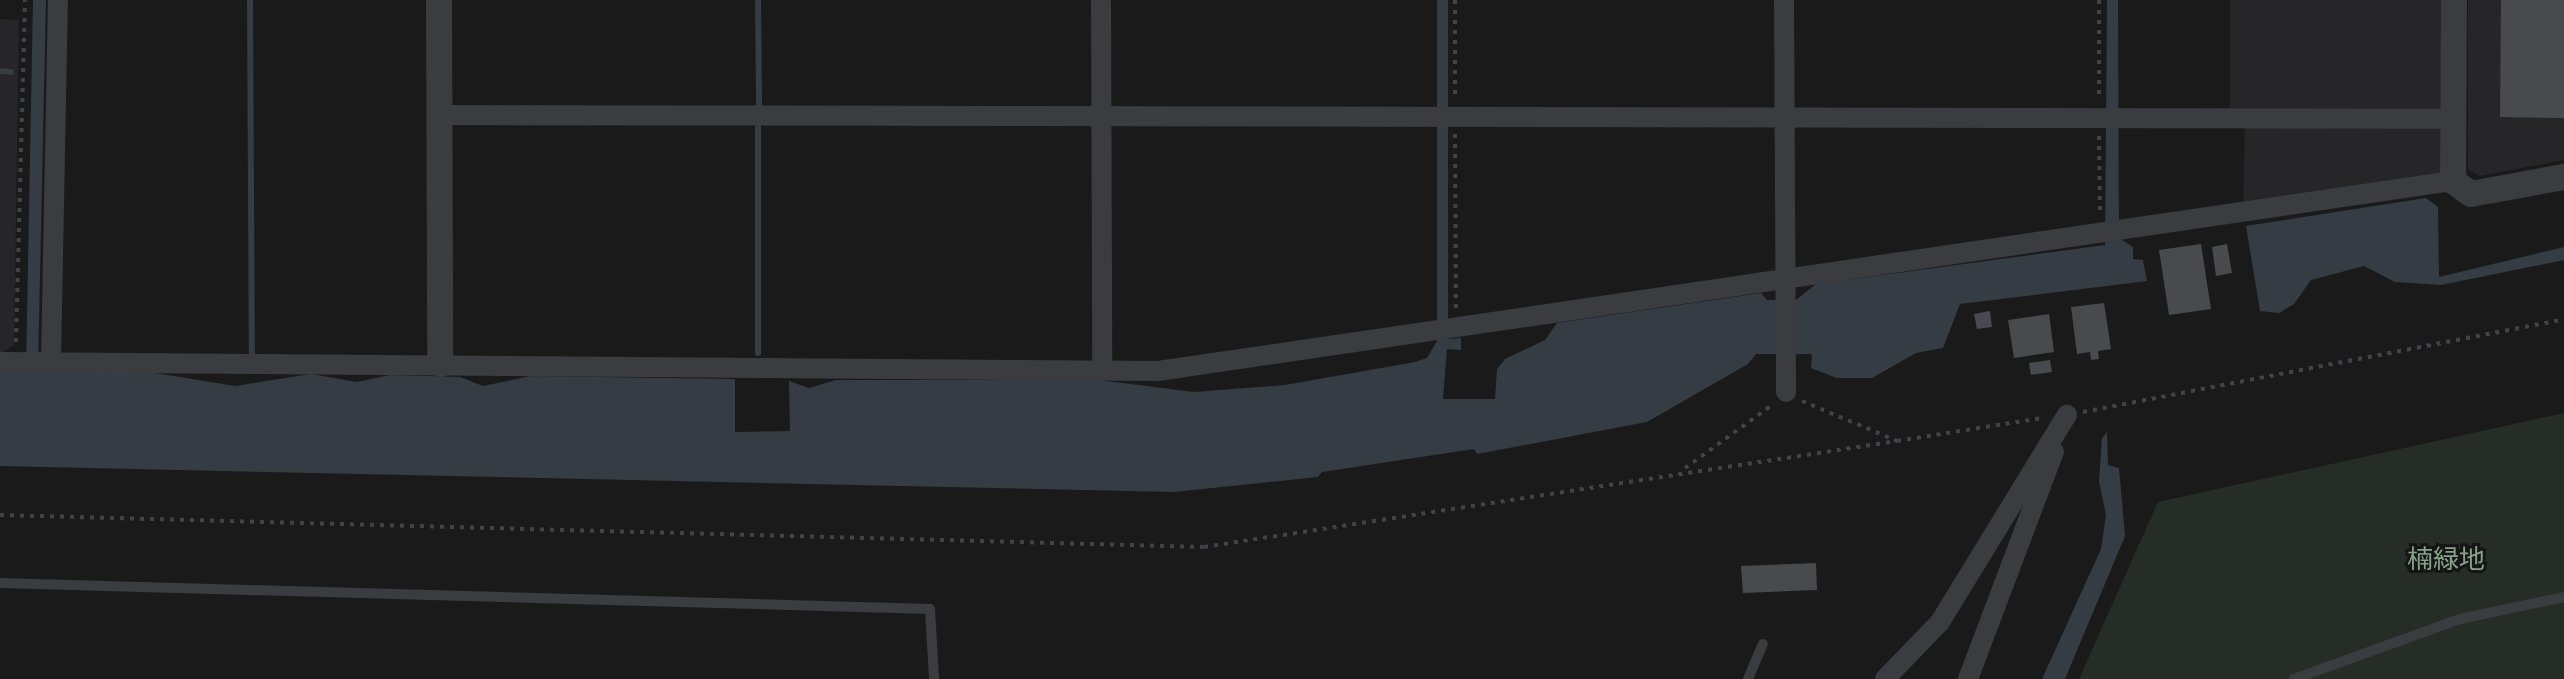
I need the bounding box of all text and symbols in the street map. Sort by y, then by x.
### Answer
park label: 楠緑地 [2407,544,2485,576]

